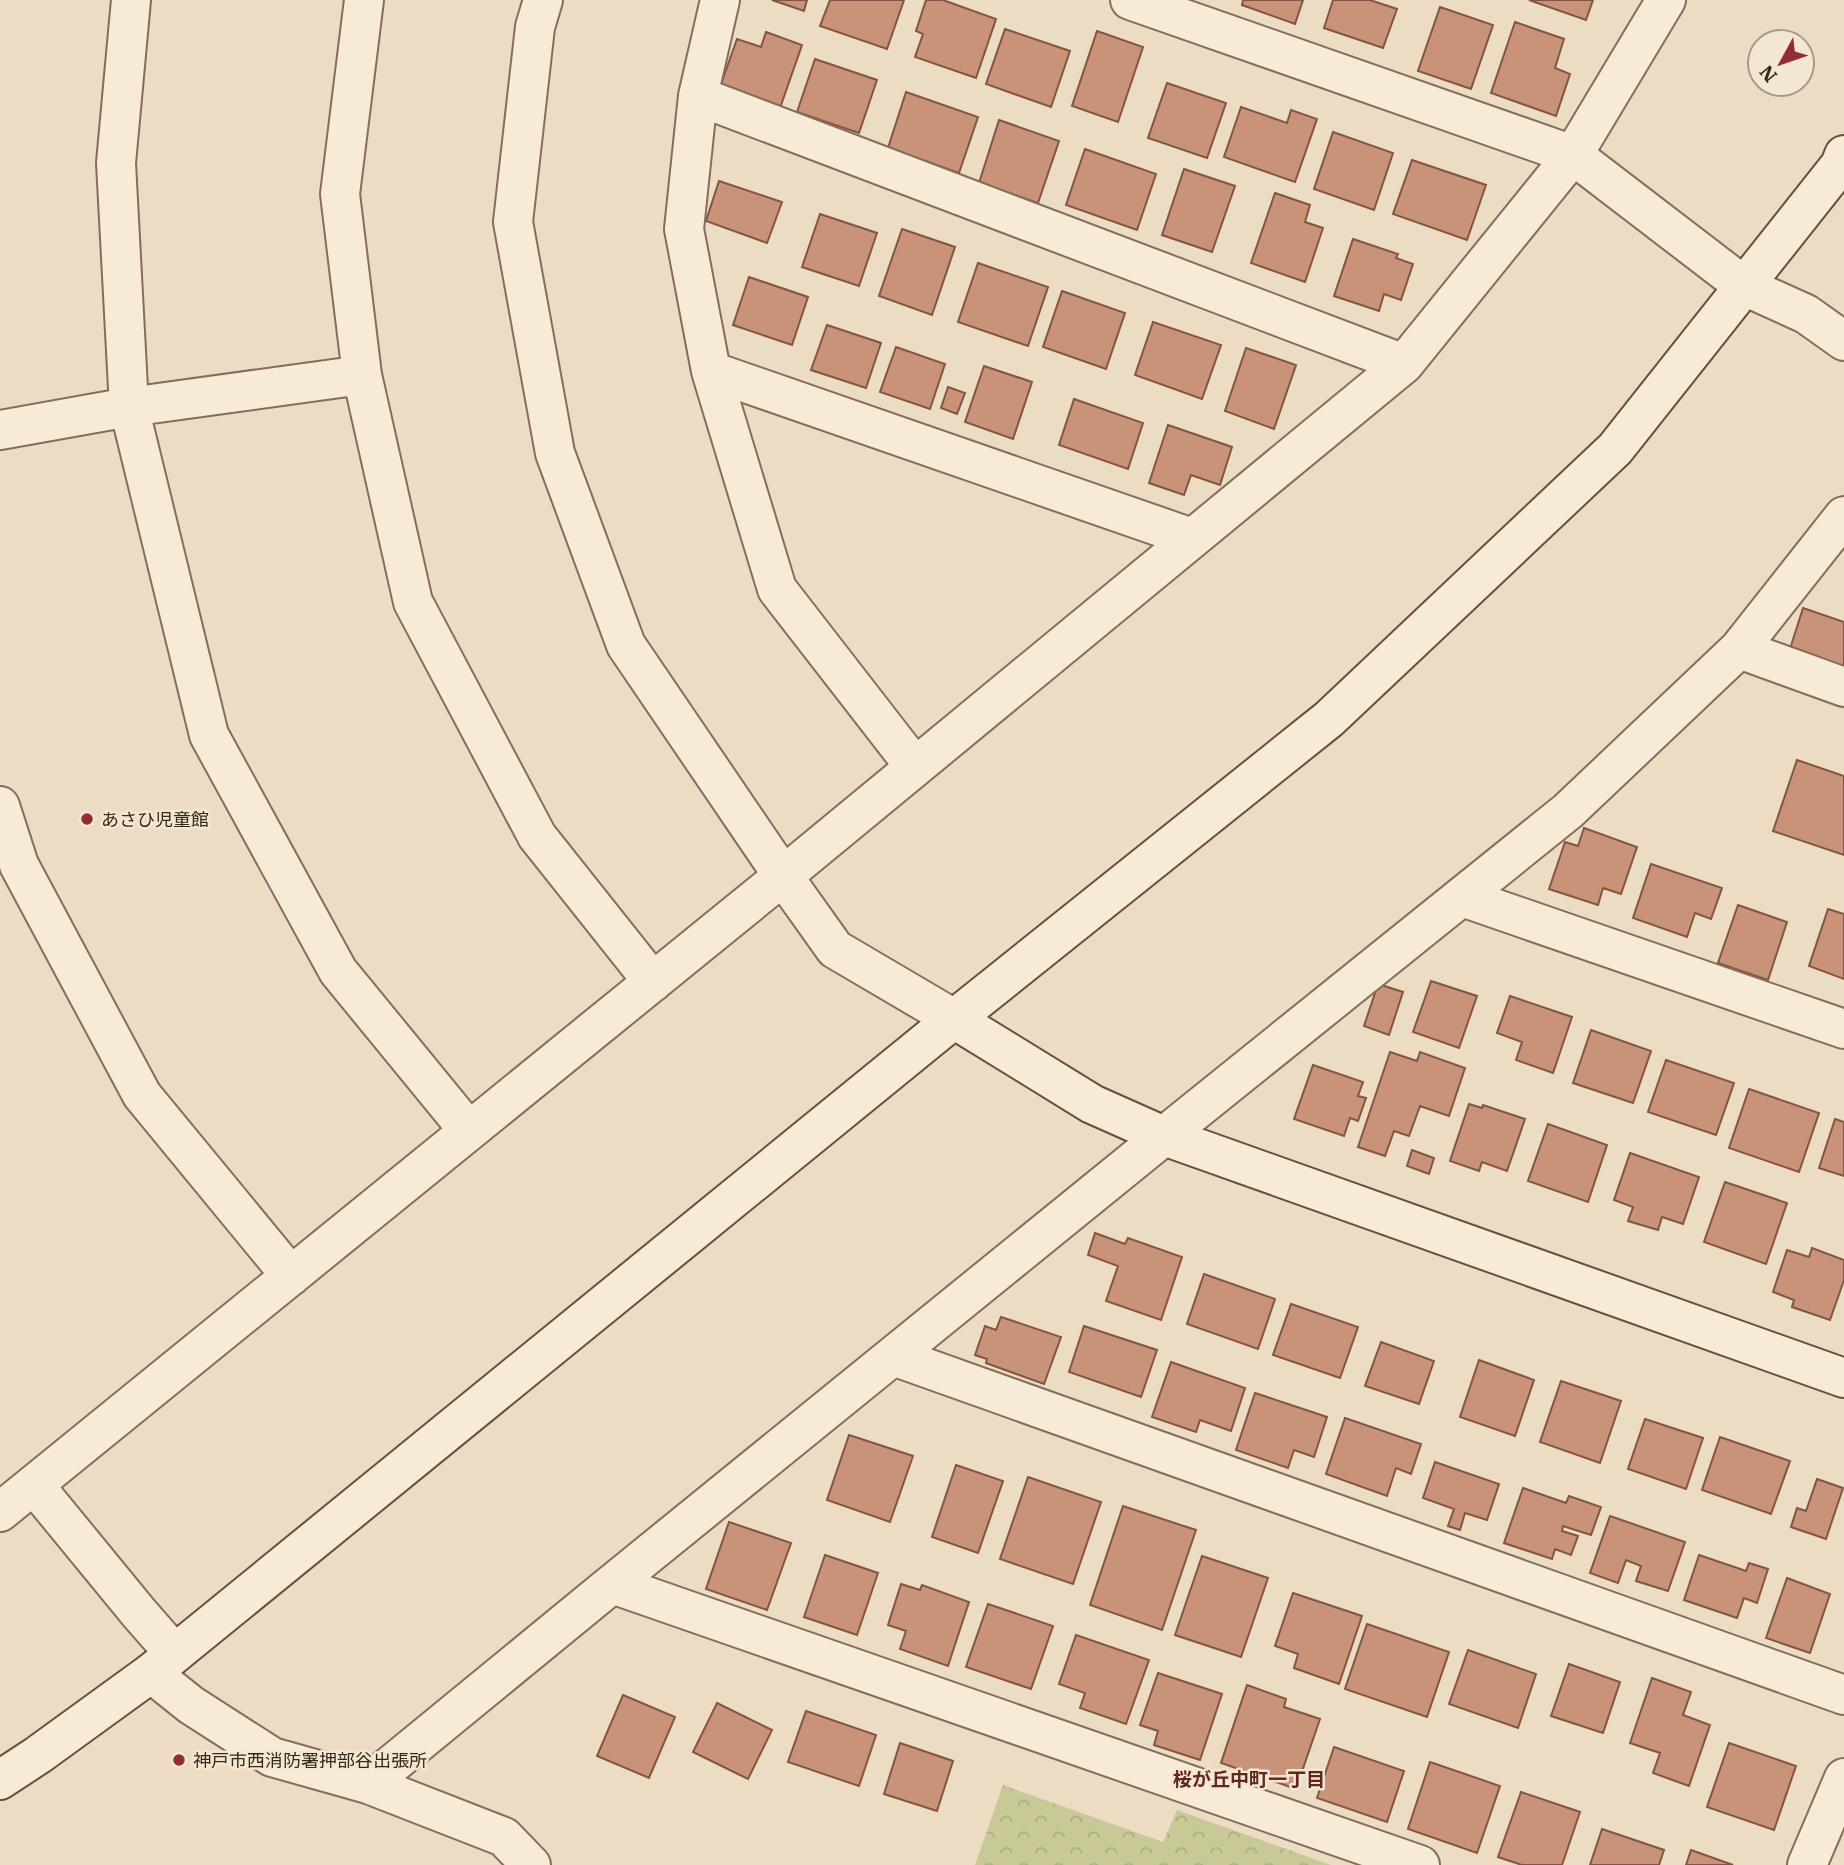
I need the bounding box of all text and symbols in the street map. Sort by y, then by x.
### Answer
north arrow [1746,28,1816,98]
text: N [1754,60,1782,87]
place label: あさひ児童館 [101,808,209,831]
marker: あさひ児童館 [79,811,95,827]
place label: 神戸市西消防署押部谷出張所 [193,1749,427,1772]
marker: 神戸市西消防署押部谷出張所 [171,1752,187,1768]
district label: 桜が丘中町一丁目 [1173,1767,1325,1791]

